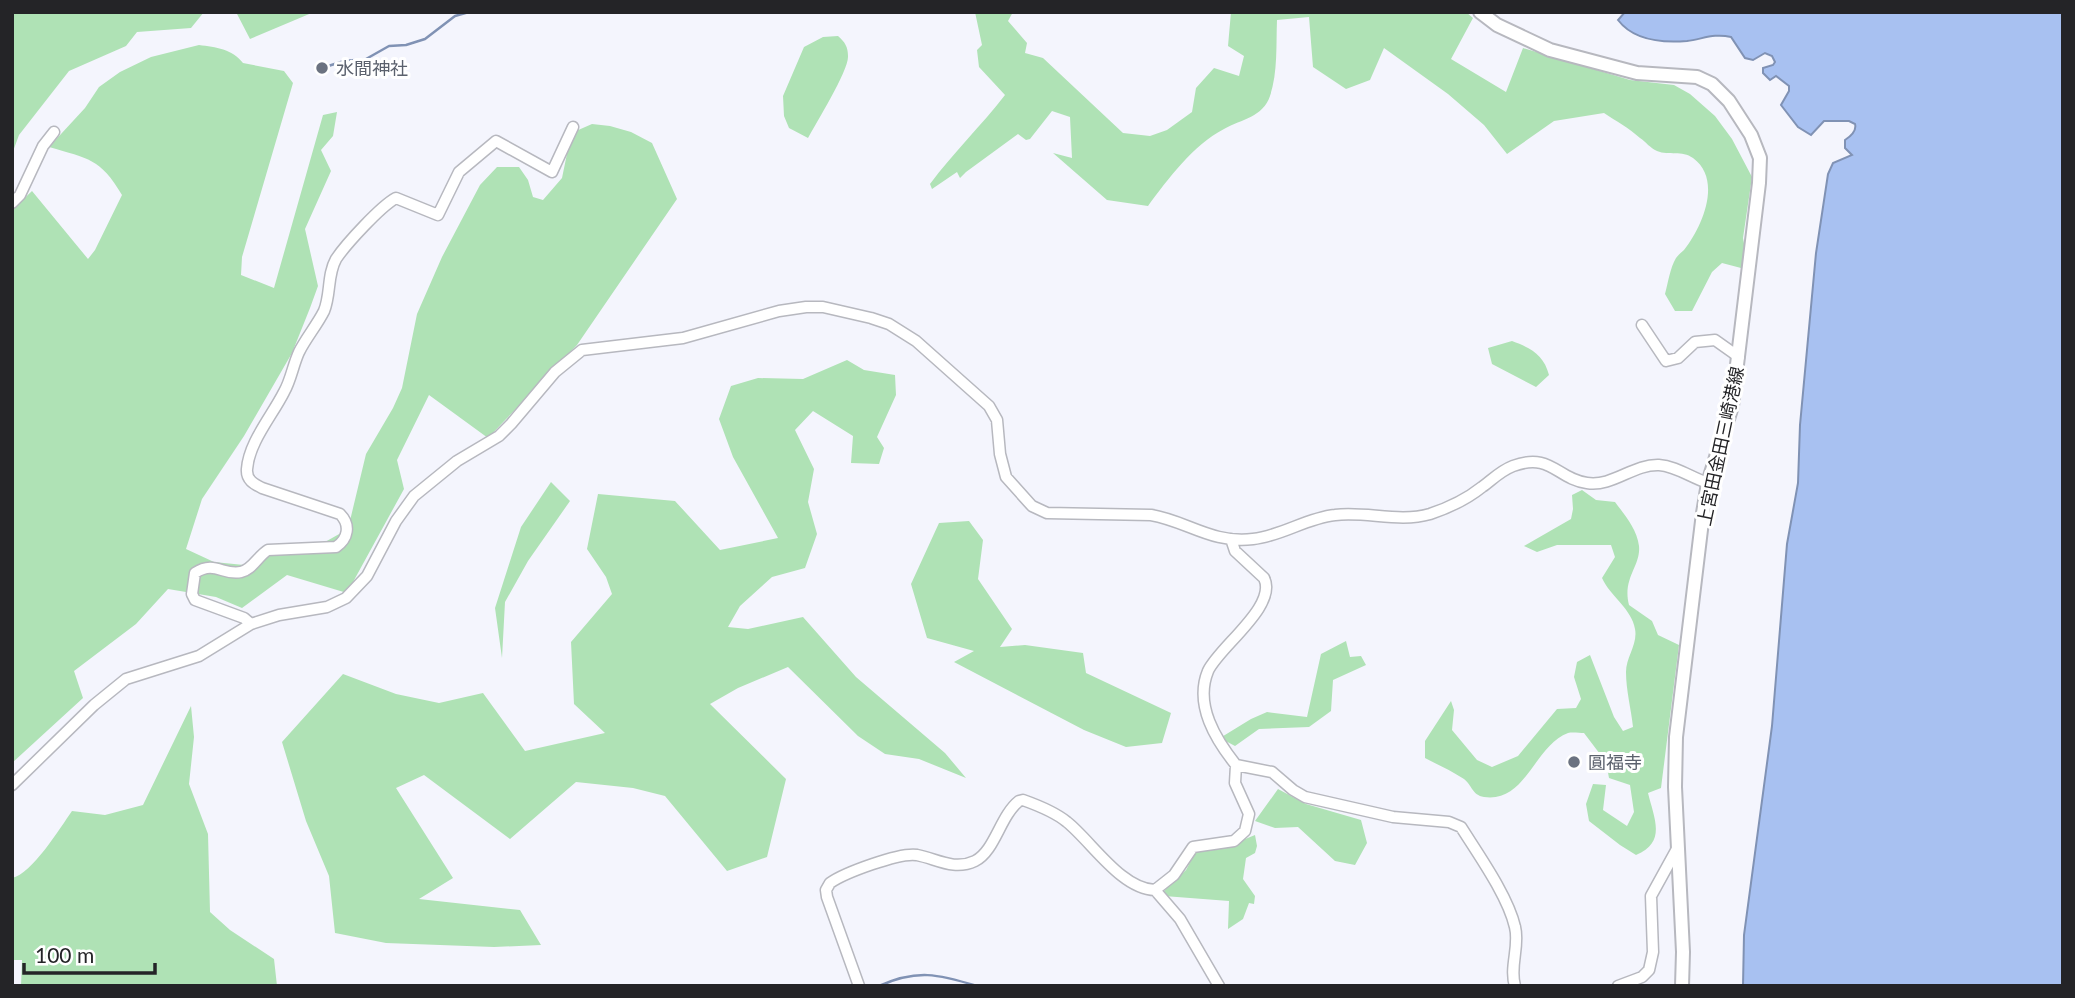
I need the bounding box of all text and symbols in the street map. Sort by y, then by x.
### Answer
place label: 水間神社 [336,57,408,79]
marker: 水間神社 [314,60,330,76]
street label: 上宮田金田三崎港線 [1692,364,1748,528]
place label: 圓福寺 [1588,751,1642,773]
marker: 圓福寺 [1566,754,1582,770]
scale bar [24,932,156,976]
text: 100 m [35,942,94,967]

